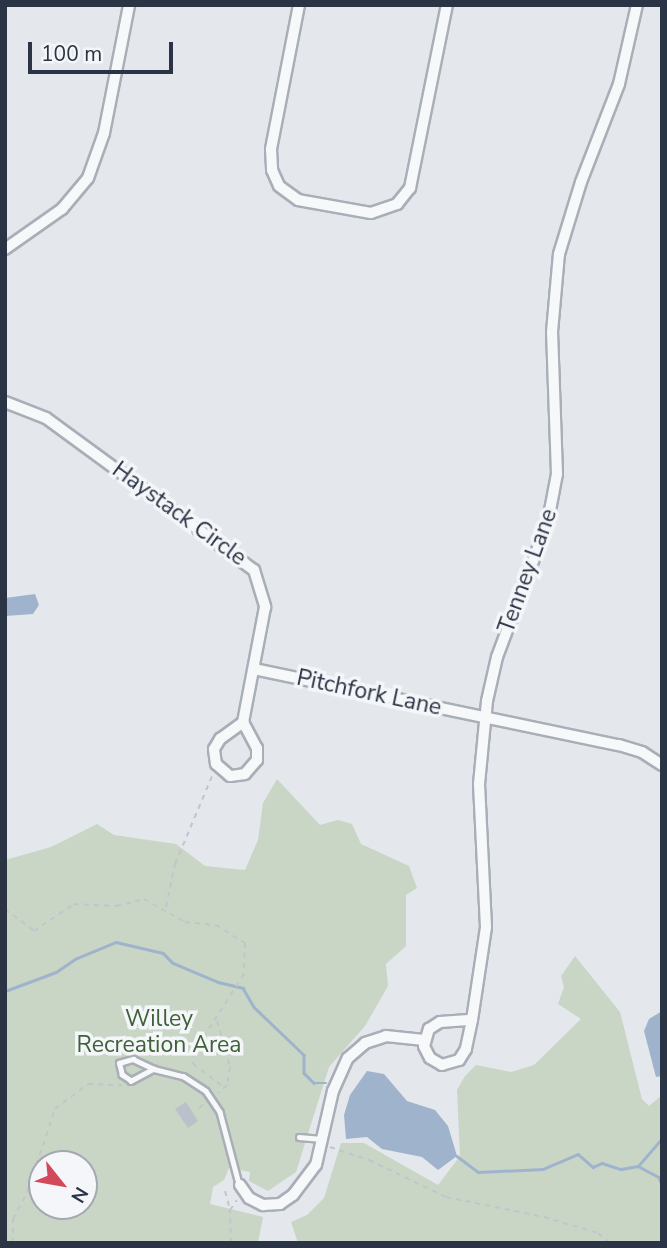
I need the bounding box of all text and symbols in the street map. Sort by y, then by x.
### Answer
scale bar [32,28,177,72]
text: 100 m [41,40,102,68]
street label: Haystack Circle [107,456,251,572]
street label: Tenney Lane [493,505,563,637]
street label: Pitchfork Lane [294,664,444,722]
park label: Willey Recreation Area [77,1005,241,1059]
north arrow [28,1150,98,1220]
text: N [64,1182,94,1208]

